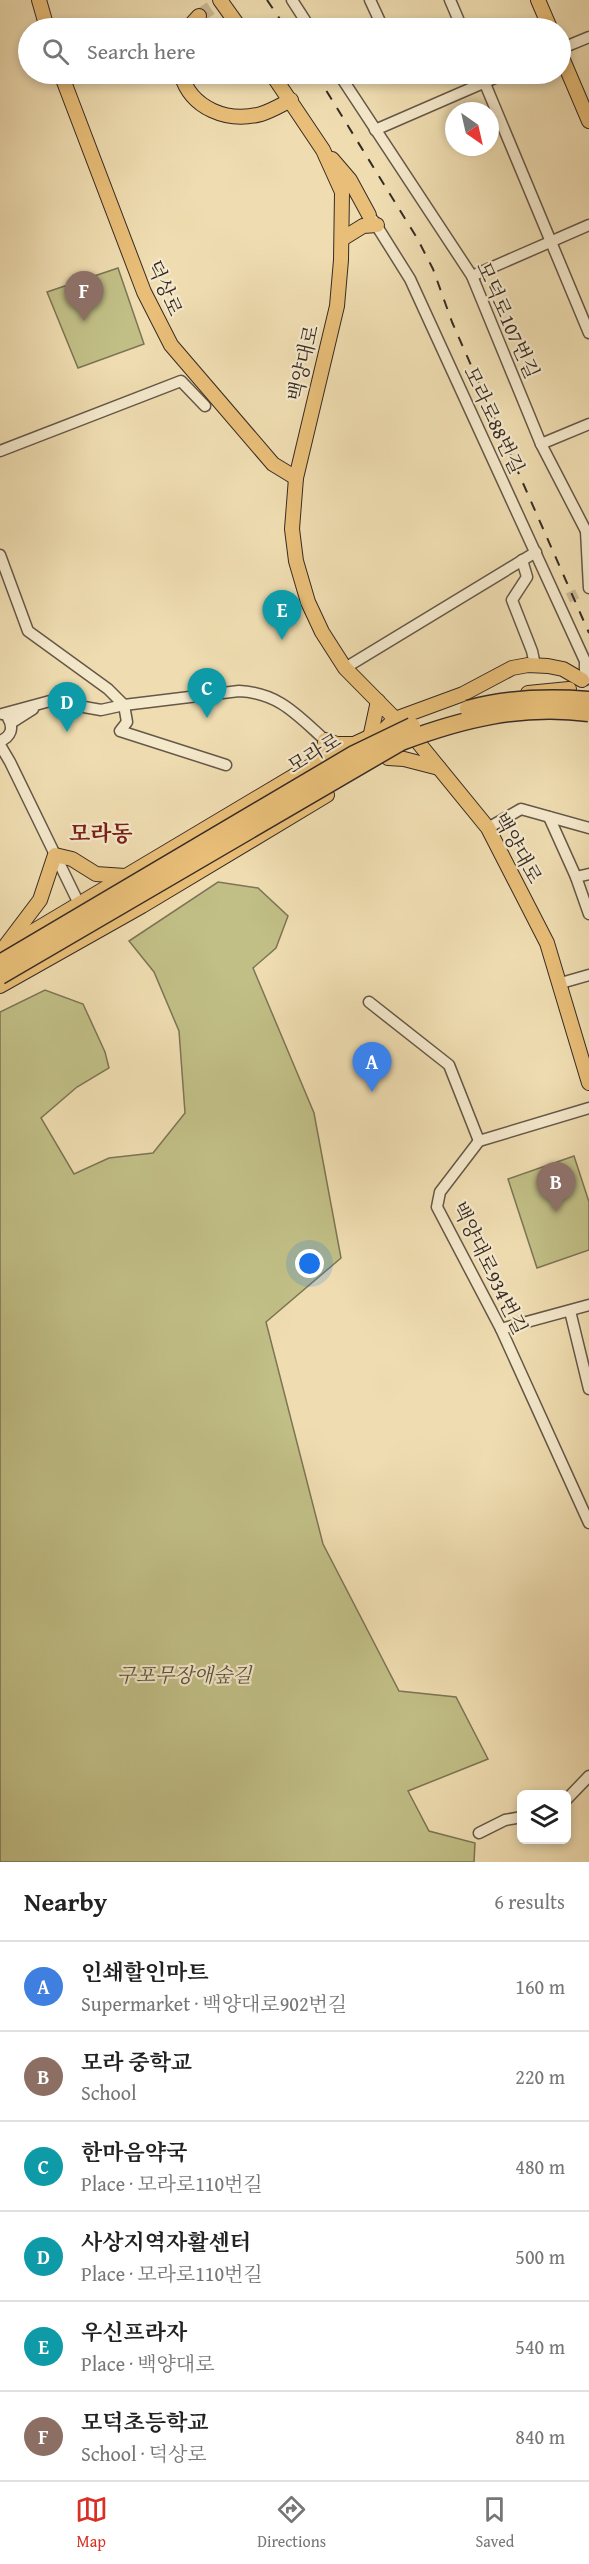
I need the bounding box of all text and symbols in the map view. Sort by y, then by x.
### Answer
search box [18,18,571,84]
icon: search [39,35,72,68]
text: Search here [87,35,196,67]
north arrow [445,102,499,156]
street label: 덕상로 [140,255,190,320]
street label: 모덕로107번길 [470,257,547,383]
pin: F [64,272,104,321]
street label: 백양대로 [280,322,325,404]
street label: 모라로88번길 [457,361,532,478]
pin: E [262,590,302,640]
pin: C [188,668,226,718]
pin: D [48,682,86,732]
street label: 모라로 [281,725,346,780]
street label: 백양대로 [487,807,550,889]
district label: 모라동 [69,817,133,849]
pin: A [352,1042,392,1092]
pin: B [536,1162,576,1212]
street label: 백양대로934번길 [446,1196,535,1339]
your location [295,1249,324,1278]
park label: 구포무장애숲길 [116,1660,253,1689]
map controls [517,1790,571,1844]
button: layers [517,1790,571,1844]
text: Nearby [24,1882,107,1921]
text: 6 results [494,1887,565,1916]
text: 인쇄할인마트 [81,1956,209,1988]
text: A [37,1972,50,2001]
text: 160 m [515,1972,565,2001]
text: Supermarket · 백양대로902번길 [81,1989,347,2018]
text: 모라 중학교 [81,2046,192,2078]
text: B [37,2062,50,2091]
text: 220 m [515,2062,565,2091]
text: School [81,2078,137,2107]
text: 한마음약국 [81,2136,187,2168]
text: C [38,2152,49,2181]
text: 480 m [515,2152,565,2181]
text: Place · 모라로110번길 [81,2169,263,2198]
text: 사상지역자활센터 [81,2226,251,2258]
text: D [37,2242,50,2271]
text: 500 m [515,2242,565,2271]
text: Place · 모라로110번길 [81,2259,263,2288]
text: 우신프라자 [81,2316,187,2348]
text: E [38,2332,49,2361]
text: 540 m [515,2332,565,2361]
text: Place · 백양대로 [81,2349,214,2378]
text: 모덕초등학교 [81,2406,209,2438]
text: F [38,2422,49,2451]
text: 840 m [515,2422,565,2451]
text: School · 덕상로 [81,2439,207,2468]
tab: Map [75,2493,108,2553]
tab: Directions [257,2493,326,2553]
tab: Saved [475,2493,514,2553]

